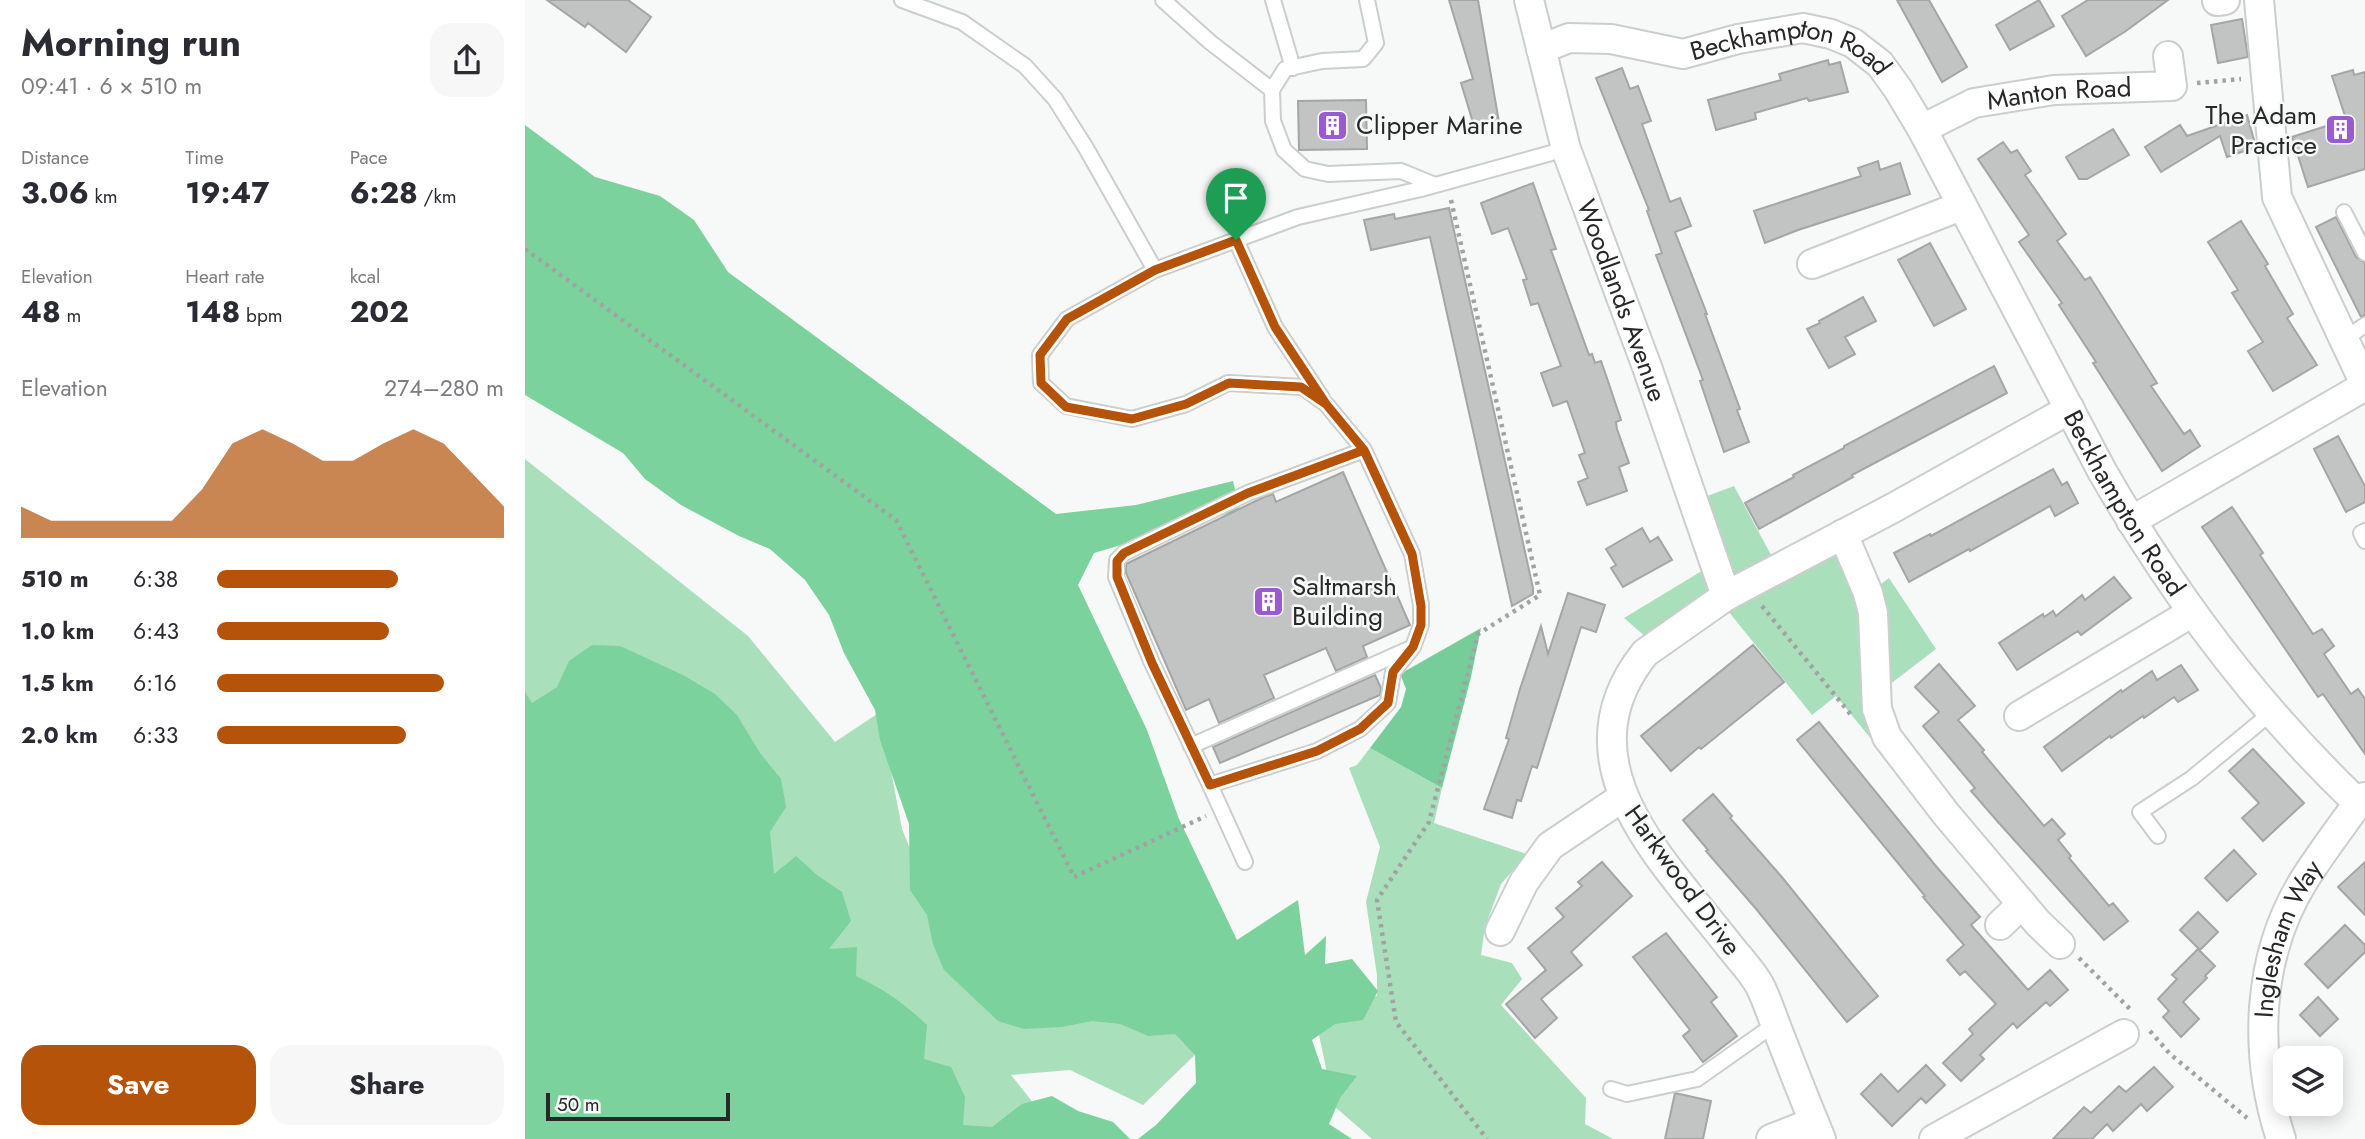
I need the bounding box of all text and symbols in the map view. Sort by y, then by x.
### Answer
street label: Beckhampton Road [1686,9,1901,83]
text: Morning run [21,15,241,70]
button: share [430,23,504,97]
street label: Manton Road [1984,68,2132,120]
text: 09:41 · 6 × 510 m [21,69,202,103]
place label: The Adam Practice [2205,96,2317,164]
place label: Clipper Marine [1356,106,1523,144]
building icon: Clipper Marine [1316,108,1350,142]
building icon: The Adam Practice [2323,113,2357,147]
text: Distance [21,144,89,171]
text: Time [185,144,224,171]
text: Pace [350,144,388,171]
pin [1206,168,1266,240]
text: 3.06 [21,171,89,214]
text: 19:47 [185,171,269,214]
text: 6:28 [350,171,418,214]
icon: arrive [1217,179,1255,217]
text: km [89,183,118,210]
text: /km [418,183,457,210]
street label: Woodlands Avenue [1567,194,1677,407]
text: Elevation [21,263,93,290]
text: Heart rate [185,263,265,290]
text: kcal [350,263,380,290]
text: 48 [21,290,61,333]
text: 148 [185,290,240,333]
text: 202 [350,290,409,333]
text: m [61,302,81,329]
text: bpm [240,302,283,329]
text: Elevation [21,371,108,405]
text: 274–280 m [384,371,504,405]
street label: Beckhampton Road [2054,403,2195,604]
text: 510 m [21,562,89,596]
text: 6:38 [133,562,178,596]
place label: Saltmarsh Building [1292,567,1397,635]
building icon: Saltmarsh Building [1252,584,1286,618]
text: 1.0 km [21,614,94,648]
text: 6:43 [133,614,179,648]
text: 1.5 km [21,666,94,700]
text: 6:16 [133,666,177,700]
text: 2.0 km [21,718,98,752]
text: 6:33 [133,718,178,752]
street label: Harkwood Drive [1615,797,1751,963]
street label: Inglesham Way [2245,852,2331,1019]
button: Save [21,1045,256,1125]
button: Share [270,1045,504,1125]
map controls [2273,1046,2343,1116]
button: layers [2273,1046,2343,1116]
scale bar [546,1090,730,1122]
text: 50 m [557,1091,600,1118]

